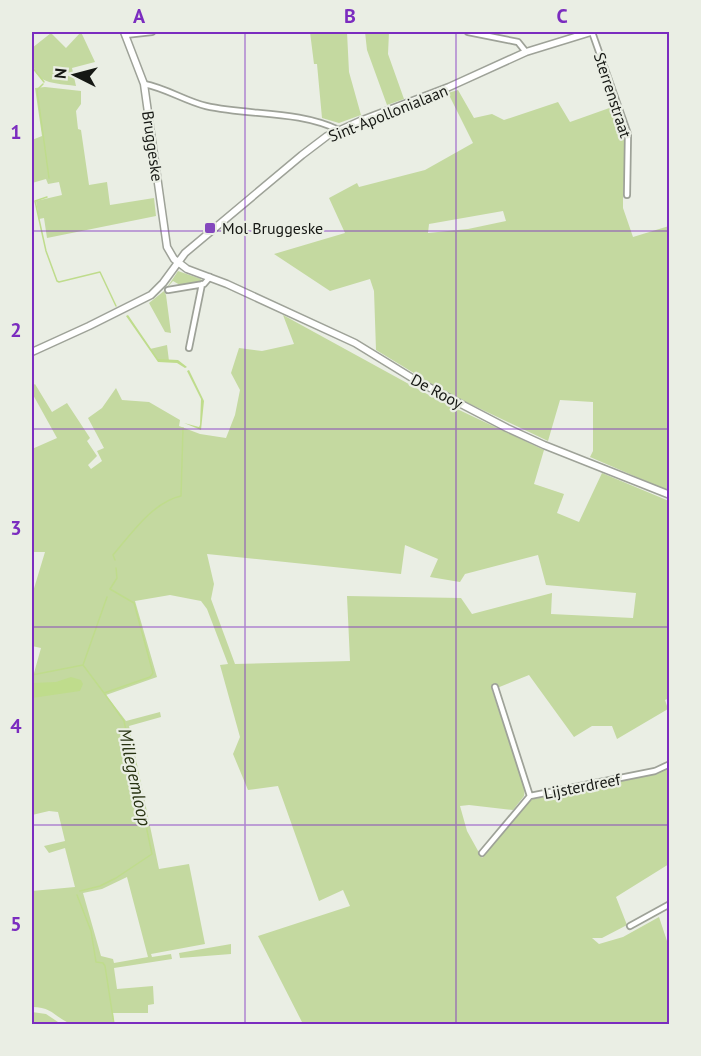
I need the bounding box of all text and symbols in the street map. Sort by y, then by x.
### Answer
text: A [133,3,146,29]
text: B [344,3,356,29]
text: C [556,3,568,29]
north arrow [45,45,105,105]
street label: Sterrenstraat [590,50,636,141]
text: N [50,67,71,80]
street label: Sint-Apollonialaan [325,80,451,146]
street label: Bruggeske [138,109,168,183]
text: 1 [10,119,22,145]
place label: Mol Bruggeske [222,218,323,238]
marker: Mol Bruggeske [203,221,217,235]
text: 2 [10,317,22,343]
street label: De Rooy [408,369,467,413]
text: 3 [10,515,22,541]
text: 4 [10,713,22,739]
water label: Millegemloop [113,726,157,828]
street label: Lijsterdreef [542,769,623,803]
text: 5 [10,911,22,937]

